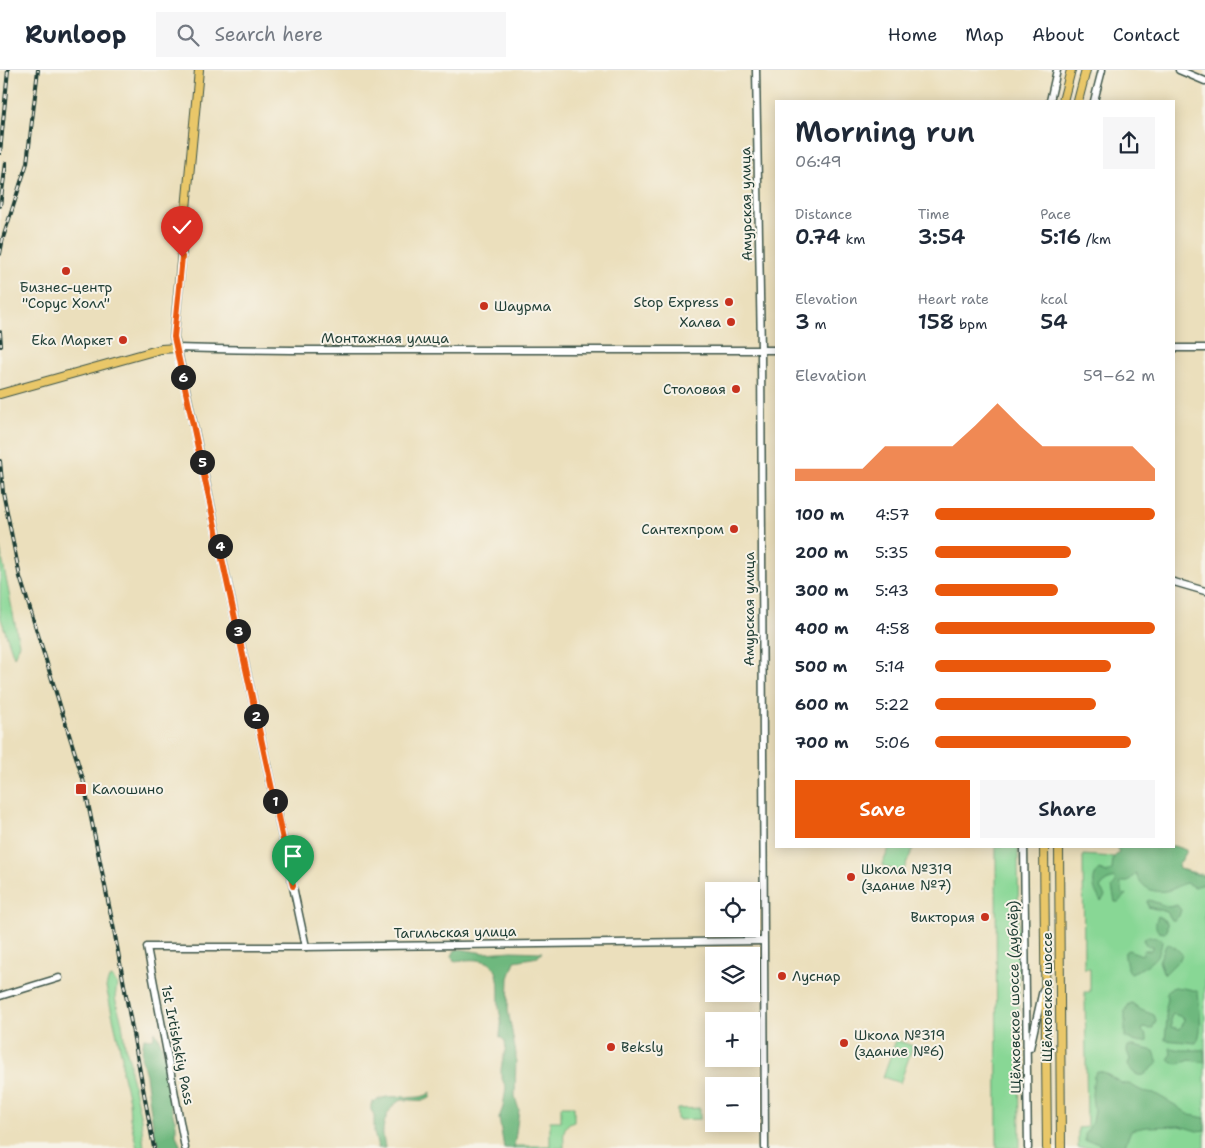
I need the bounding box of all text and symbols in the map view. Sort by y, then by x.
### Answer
search box [156,12,506,57]
text: Runloop [25,19,126,51]
icon: search [174,21,202,49]
text: Search here [214,22,323,47]
text: Home [888,23,937,47]
text: Map [965,23,1004,47]
text: About [1032,23,1085,47]
text: Contact [1113,23,1180,47]
text: Morning run [795,113,975,151]
button: share [1103,117,1155,169]
street label: Амурская улица [736,146,756,261]
text: 06:49 [795,151,842,172]
text: Distance [795,205,852,223]
text: Time [918,205,950,223]
text: Pace [1040,205,1071,223]
pin [161,206,203,257]
icon: check [168,213,196,241]
text: 0.74 [795,223,841,251]
text: 3:54 [918,223,965,251]
text: 5:16 [1040,223,1081,251]
text: km [841,230,865,248]
text: /km [1081,230,1111,248]
marker: Бизнес-центр "Сорус Холл" [60,265,72,277]
place label: Бизнес-центр "Сорус Холл" [19,278,113,312]
text: Elevation [795,290,858,308]
text: Heart rate [918,290,989,308]
text: kcal [1040,290,1068,308]
place label: Stop Express [634,293,719,311]
marker: Stop Express [723,296,735,308]
place label: Шаурма [494,297,552,315]
marker: Шаурма [478,300,490,312]
text: 3 [795,308,810,336]
text: 158 [918,308,954,336]
text: 54 [1040,308,1068,336]
place label: Халва [680,313,721,331]
text: m [810,315,827,333]
text: bpm [954,315,987,333]
marker: Халва [725,316,737,328]
street label: Монтажная улица [321,329,449,347]
place label: Eka Маркет [31,331,114,349]
marker: Eka Маркет [117,334,129,346]
pin: 6 [170,364,196,390]
text: Elevation [795,365,867,386]
text: 59–62 m [1083,365,1155,386]
text: 6 [179,368,188,386]
place label: Столовая [663,380,726,398]
marker: Столовая [730,383,742,395]
pin: 5 [190,450,214,474]
text: 5 [198,453,207,471]
text: 100 m [795,504,844,525]
text: 4:57 [875,504,910,525]
place label: Сантехпром [641,520,724,538]
marker: Сантехпром [728,523,740,535]
pin: 4 [208,534,232,558]
text: 4 [216,537,225,555]
text: 200 m [795,542,848,563]
text: 5:35 [875,542,908,563]
street label: Амурская улица [740,552,758,666]
text: 300 m [795,580,849,601]
text: 5:43 [875,580,909,601]
pin: 3 [226,618,250,644]
text: 400 m [795,618,849,639]
text: 4:58 [875,618,910,639]
text: 3 [234,622,243,640]
text: 500 m [795,656,847,677]
text: 5:14 [875,656,905,677]
text: 600 m [795,694,849,715]
text: 5:22 [875,694,909,715]
pin: 2 [244,704,268,728]
text: 2 [252,707,261,725]
text: 700 m [795,732,849,753]
text: 5:06 [875,732,910,753]
place label: Калошино [92,780,164,798]
button: Save [795,780,970,838]
button: Share [980,780,1155,838]
marker: Калошино [74,782,88,796]
pin: 1 [262,788,288,814]
text: 1 [272,792,279,810]
pin [272,835,314,886]
icon: arrive [279,842,307,870]
place label: Школа №319 (здание №7) [861,860,952,894]
marker: Школа №319 (здание №7) [845,871,857,883]
map controls [705,882,760,1132]
button: locate [705,882,760,937]
street label: Щёлковское шоссе (дублёр) [1003,900,1025,1094]
place label: Виктория [910,908,975,926]
marker: Виктория [979,911,991,923]
street label: Тагильская улица [393,922,517,942]
street label: Щёлковское шоссе [1038,932,1056,1062]
button: layers [705,947,760,1002]
place label: Луснар [792,967,841,985]
marker: Луснар [776,970,788,982]
street label: 1st Irtishskiy Pass [158,983,198,1107]
button: + [705,1012,760,1067]
place label: Школа №319 (здание №6) [854,1026,945,1060]
marker: Школа №319 (здание №6) [838,1037,850,1049]
place label: Beksly [621,1038,663,1056]
marker: Beksly [605,1041,617,1053]
button: − [705,1077,760,1132]

